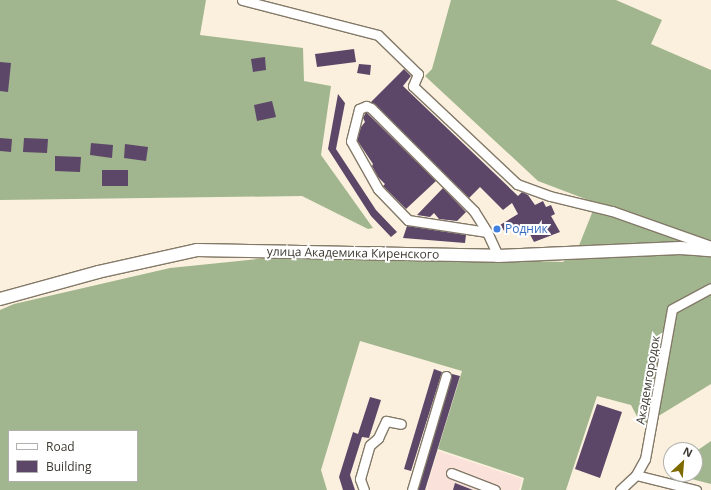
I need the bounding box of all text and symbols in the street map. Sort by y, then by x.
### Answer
place label: Родник [505,222,548,236]
marker: Родник [492,224,502,234]
street label: улица Академика Киренского [267,244,439,262]
street label: Академгородок [633,334,663,426]
legend [8,430,138,482]
text: Road [46,438,75,455]
north arrow [663,442,703,482]
text: N [681,443,695,460]
text: Building [46,458,91,475]

